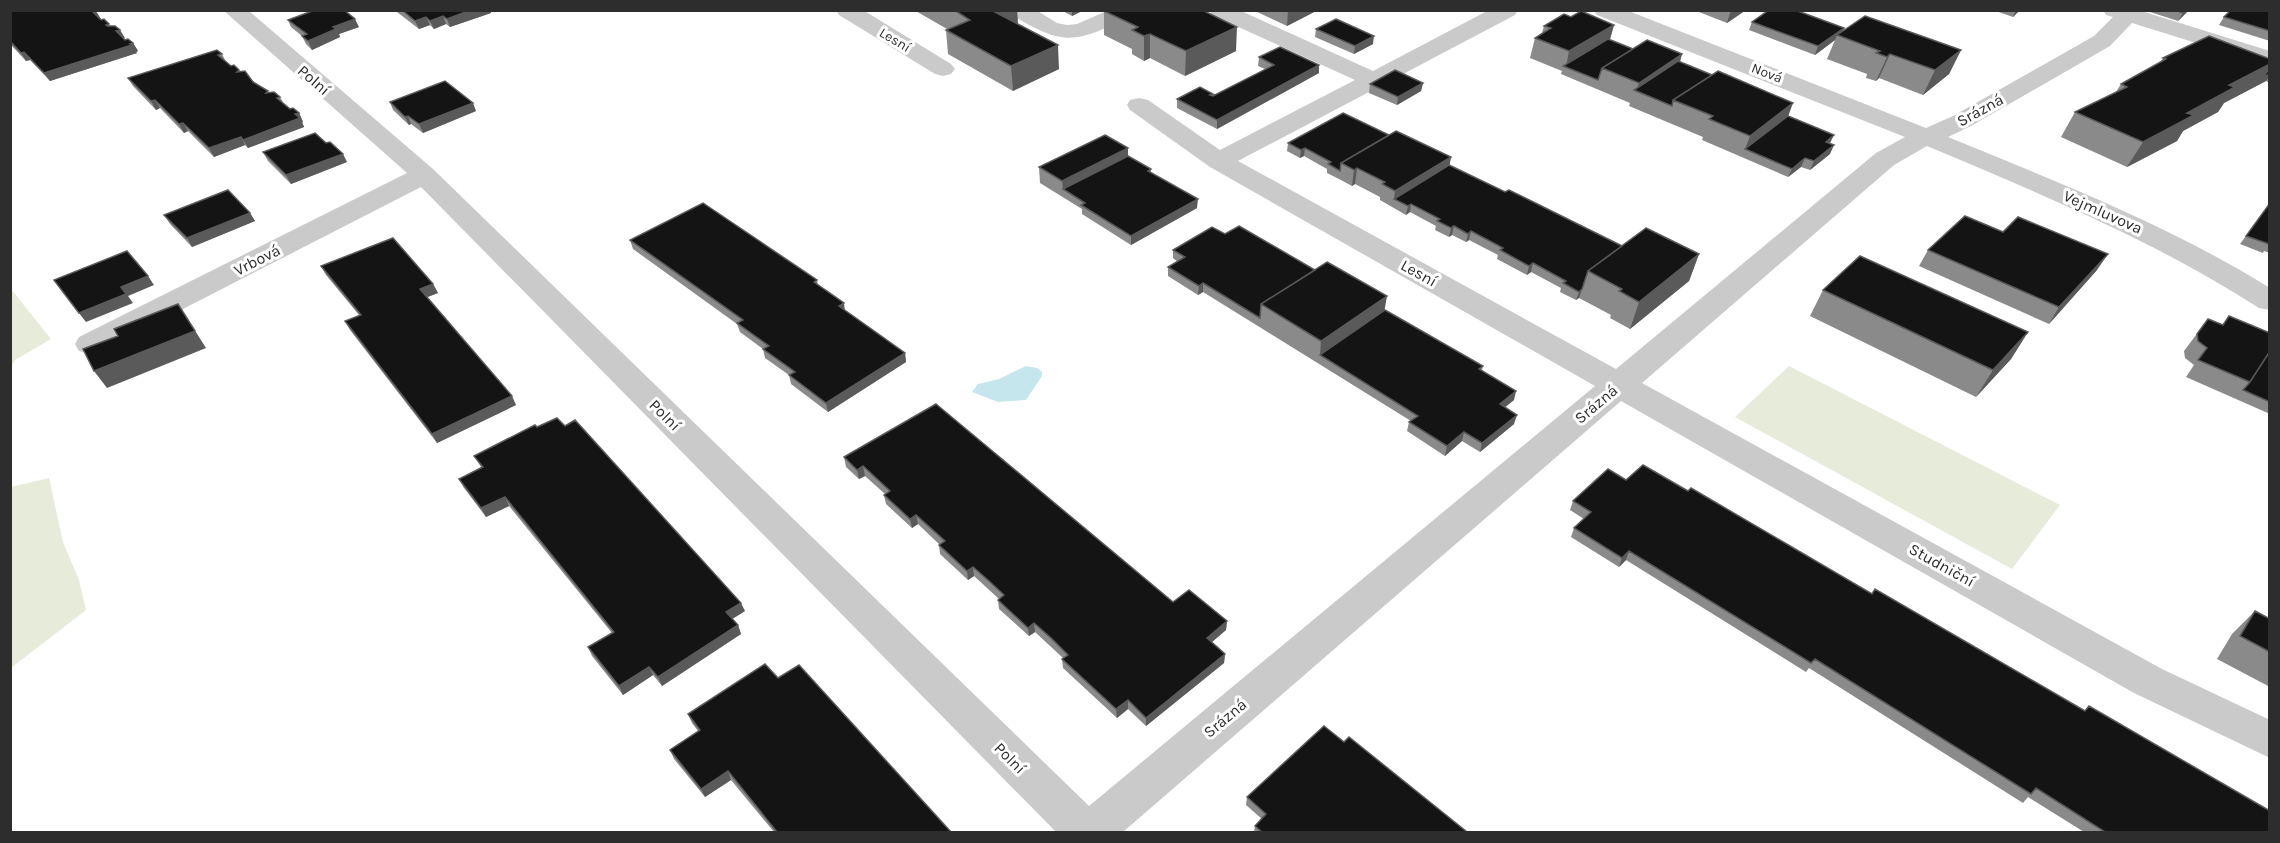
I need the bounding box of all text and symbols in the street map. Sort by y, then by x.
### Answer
street label: Lesní [876,24,915,56]
street label: Nová [1749,59,1785,87]
street label: Polní [294,61,334,99]
street label: Srázná [1953,89,2007,131]
street label: Vejmluvova [2061,186,2145,238]
street label: Vrbová [231,240,283,280]
street label: Lesní [1398,255,1441,291]
street label: Srázná [1571,381,1621,427]
street label: Polní [645,395,685,435]
street label: Studniční [1906,539,1978,591]
street label: Srázná [1200,695,1250,741]
street label: Polní [990,738,1030,778]

